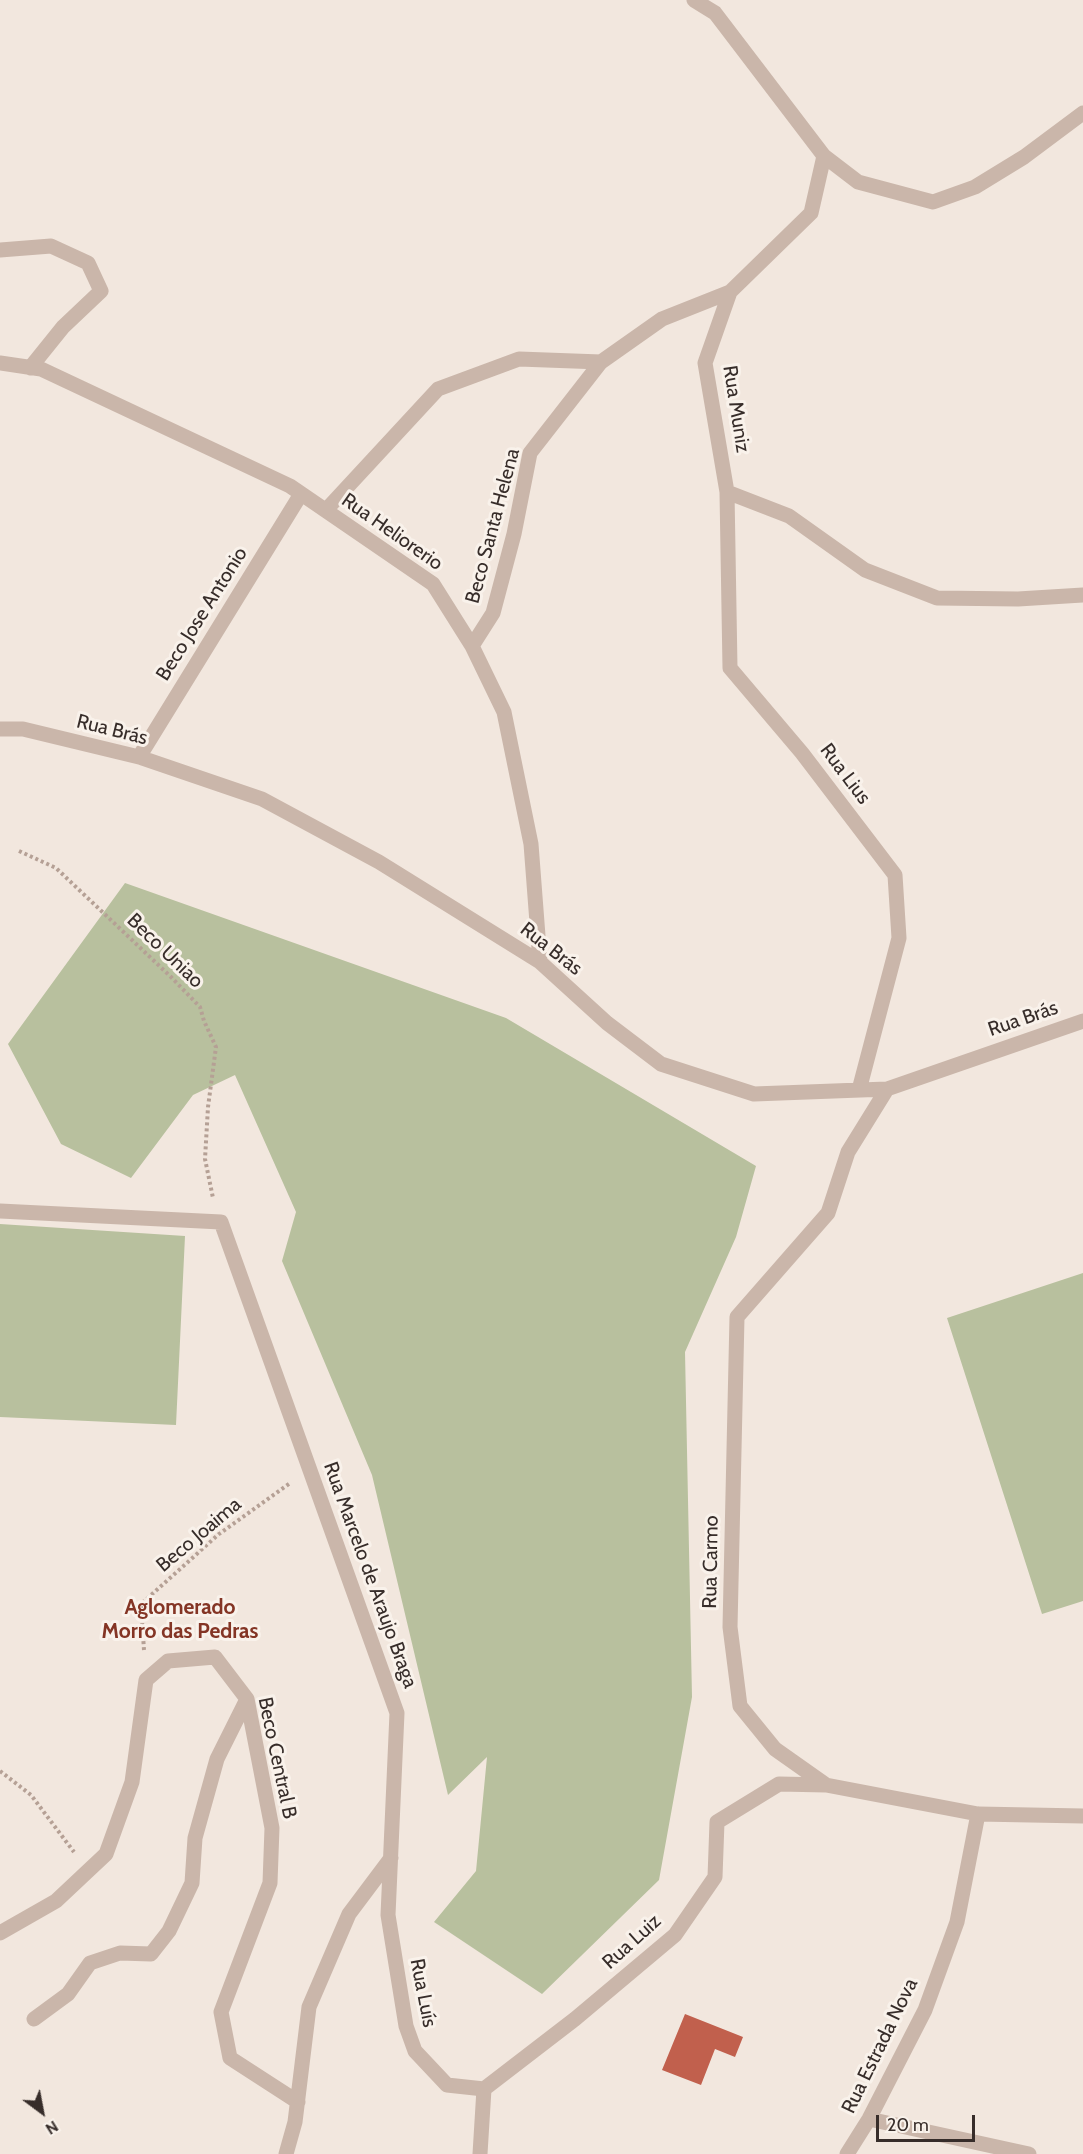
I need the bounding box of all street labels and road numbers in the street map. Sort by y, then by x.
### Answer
street label: Rua Muniz [717,364,755,454]
street label: Beco Santa Helena [461,446,525,606]
street label: Rua Heliorerio [337,488,447,576]
street label: Beco Jose Antonio [151,543,253,685]
street label: Rua Brás [74,710,150,750]
street label: Rua Lius [815,739,875,809]
street label: Beco Uniao [122,909,208,993]
street label: Rua Brás [515,917,587,981]
street label: Rua Brás [985,996,1061,1042]
street label: Rua Marcelo de Araujo Braga [318,1459,422,1691]
street label: Beco Joaima [152,1493,246,1577]
street label: Rua Carmo [698,1515,724,1609]
street label: Beco Central B [252,1695,302,1821]
street label: Rua Luiz [598,1910,666,1974]
street label: Rua Luís [405,1957,441,2029]
street label: Rua Estrada Nova [837,1975,923,2117]

